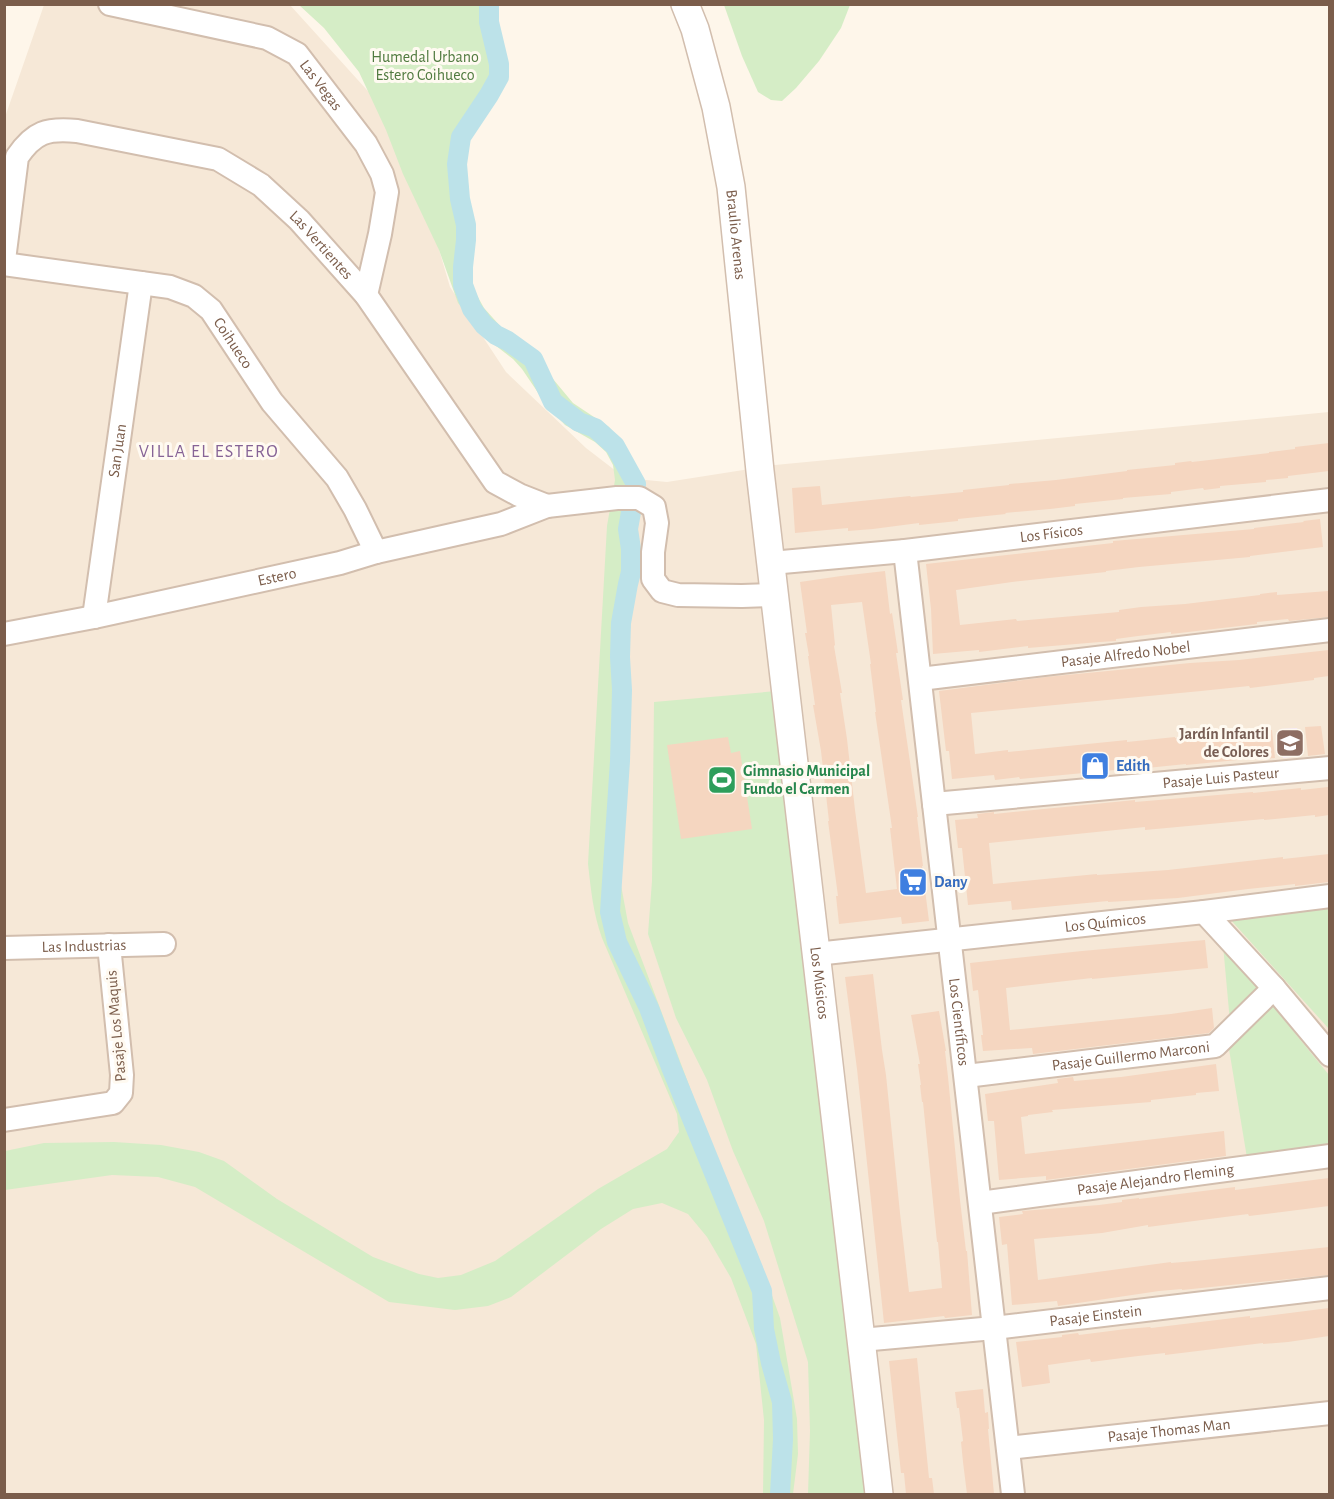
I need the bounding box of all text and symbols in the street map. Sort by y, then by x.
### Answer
park label: Humedal Urbano Estero Coihueco [371,49,479,83]
street label: Las Vegas [297,57,345,114]
street label: Braulio Arenas [723,189,748,281]
street label: Las Vertientes [286,207,356,282]
street label: Coihueco [210,315,256,372]
street label: San Juan [106,423,129,478]
district label: VILLA EL ESTERO [139,443,279,461]
street label: Los Físicos [1019,522,1084,545]
street label: Estero [256,565,298,589]
street label: Pasaje Alfredo Nobel [1060,639,1191,670]
place label: Jardín Infantil de Colores [1179,726,1269,760]
school or university icon: Jardín Infantil de Colores [1274,727,1306,759]
shop icon: Edith [1079,750,1111,782]
place label: Edith [1116,758,1150,774]
place label: Gimnasio Municipal Fundo el Carmen [743,763,870,797]
sports icon: Gimnasio Municipal Fundo el Carmen [706,764,738,796]
street label: Pasaje Luis Pasteur [1162,765,1281,791]
supermarket icon: Dany [897,866,929,898]
place label: Dany [934,874,968,891]
street label: Los Químicos [1064,910,1147,935]
street label: Las Industrias [41,937,127,955]
street label: Los Músicos [807,946,832,1020]
street label: Pasaje Los Maquis [103,970,130,1082]
street label: Los Científicos [946,977,972,1067]
street label: Pasaje Guillermo Marconi [1051,1039,1211,1074]
street label: Pasaje Alejandro Fleming [1076,1161,1235,1198]
street label: Pasaje Einstein [1049,1302,1143,1329]
street label: Pasaje Thomas Man [1107,1416,1231,1445]

